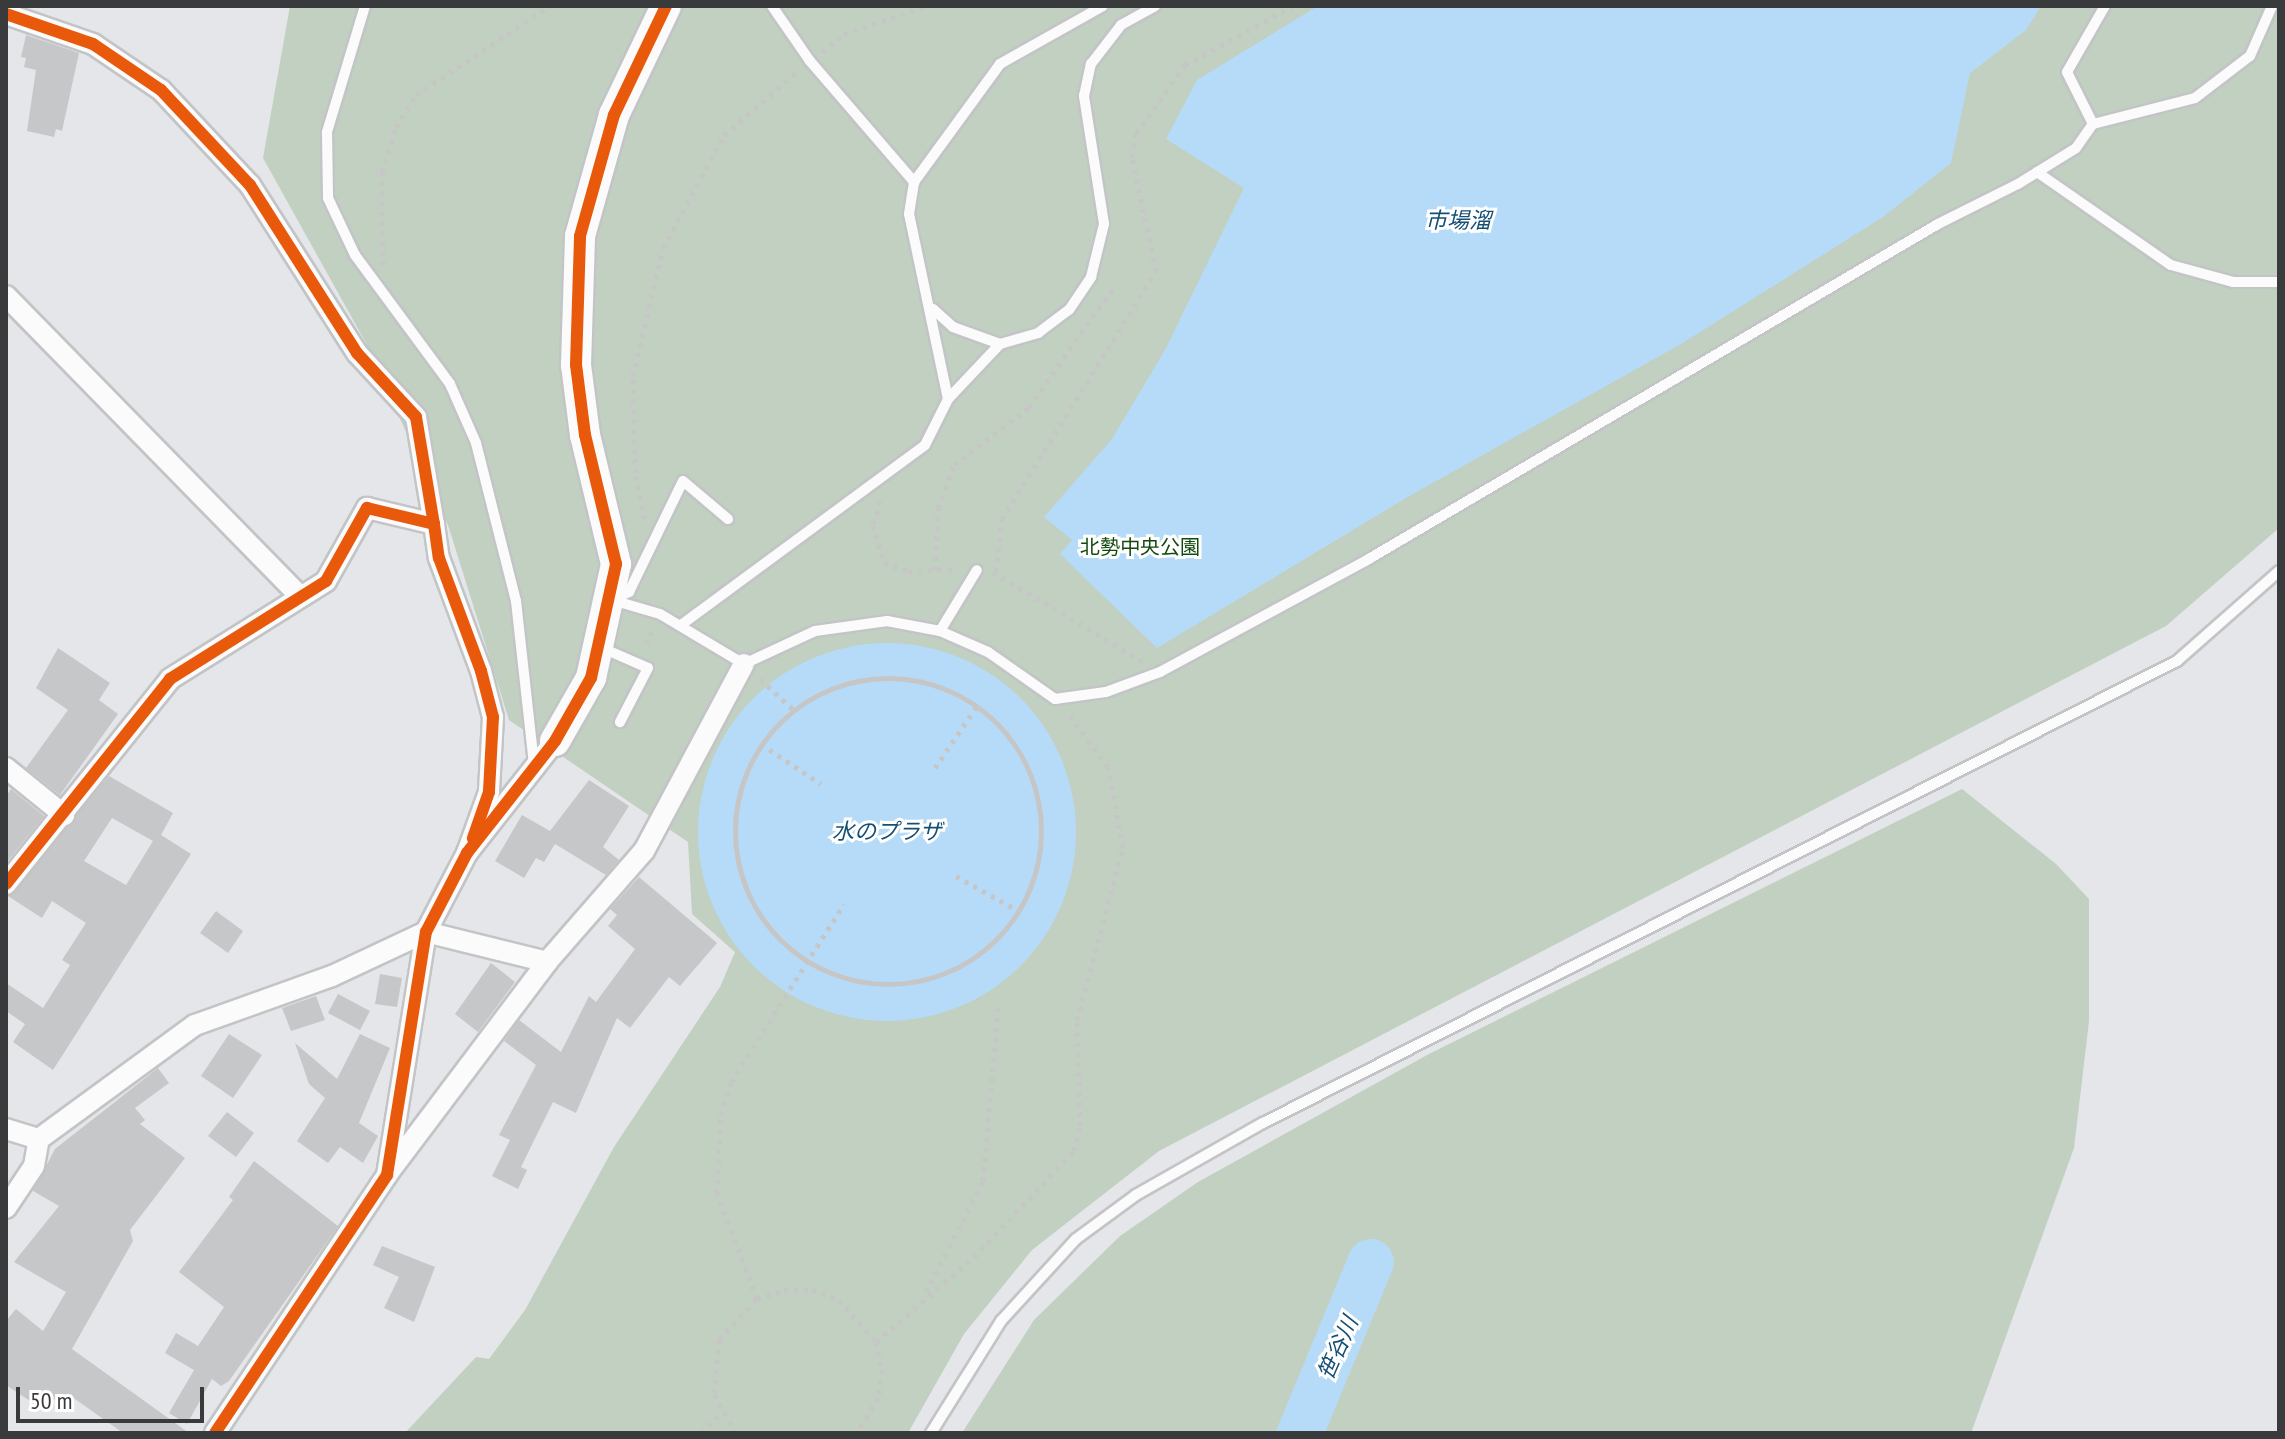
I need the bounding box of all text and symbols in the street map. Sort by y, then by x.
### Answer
water label: 市場溜 [1425,208,1491,234]
park label: 北勢中央公園 [1080,535,1200,559]
water label: 水のプラザ [832,819,942,845]
water label: 笹谷川 [1313,1312,1363,1384]
scale bar [20,1371,208,1421]
text: 50 m [30,1385,72,1416]

